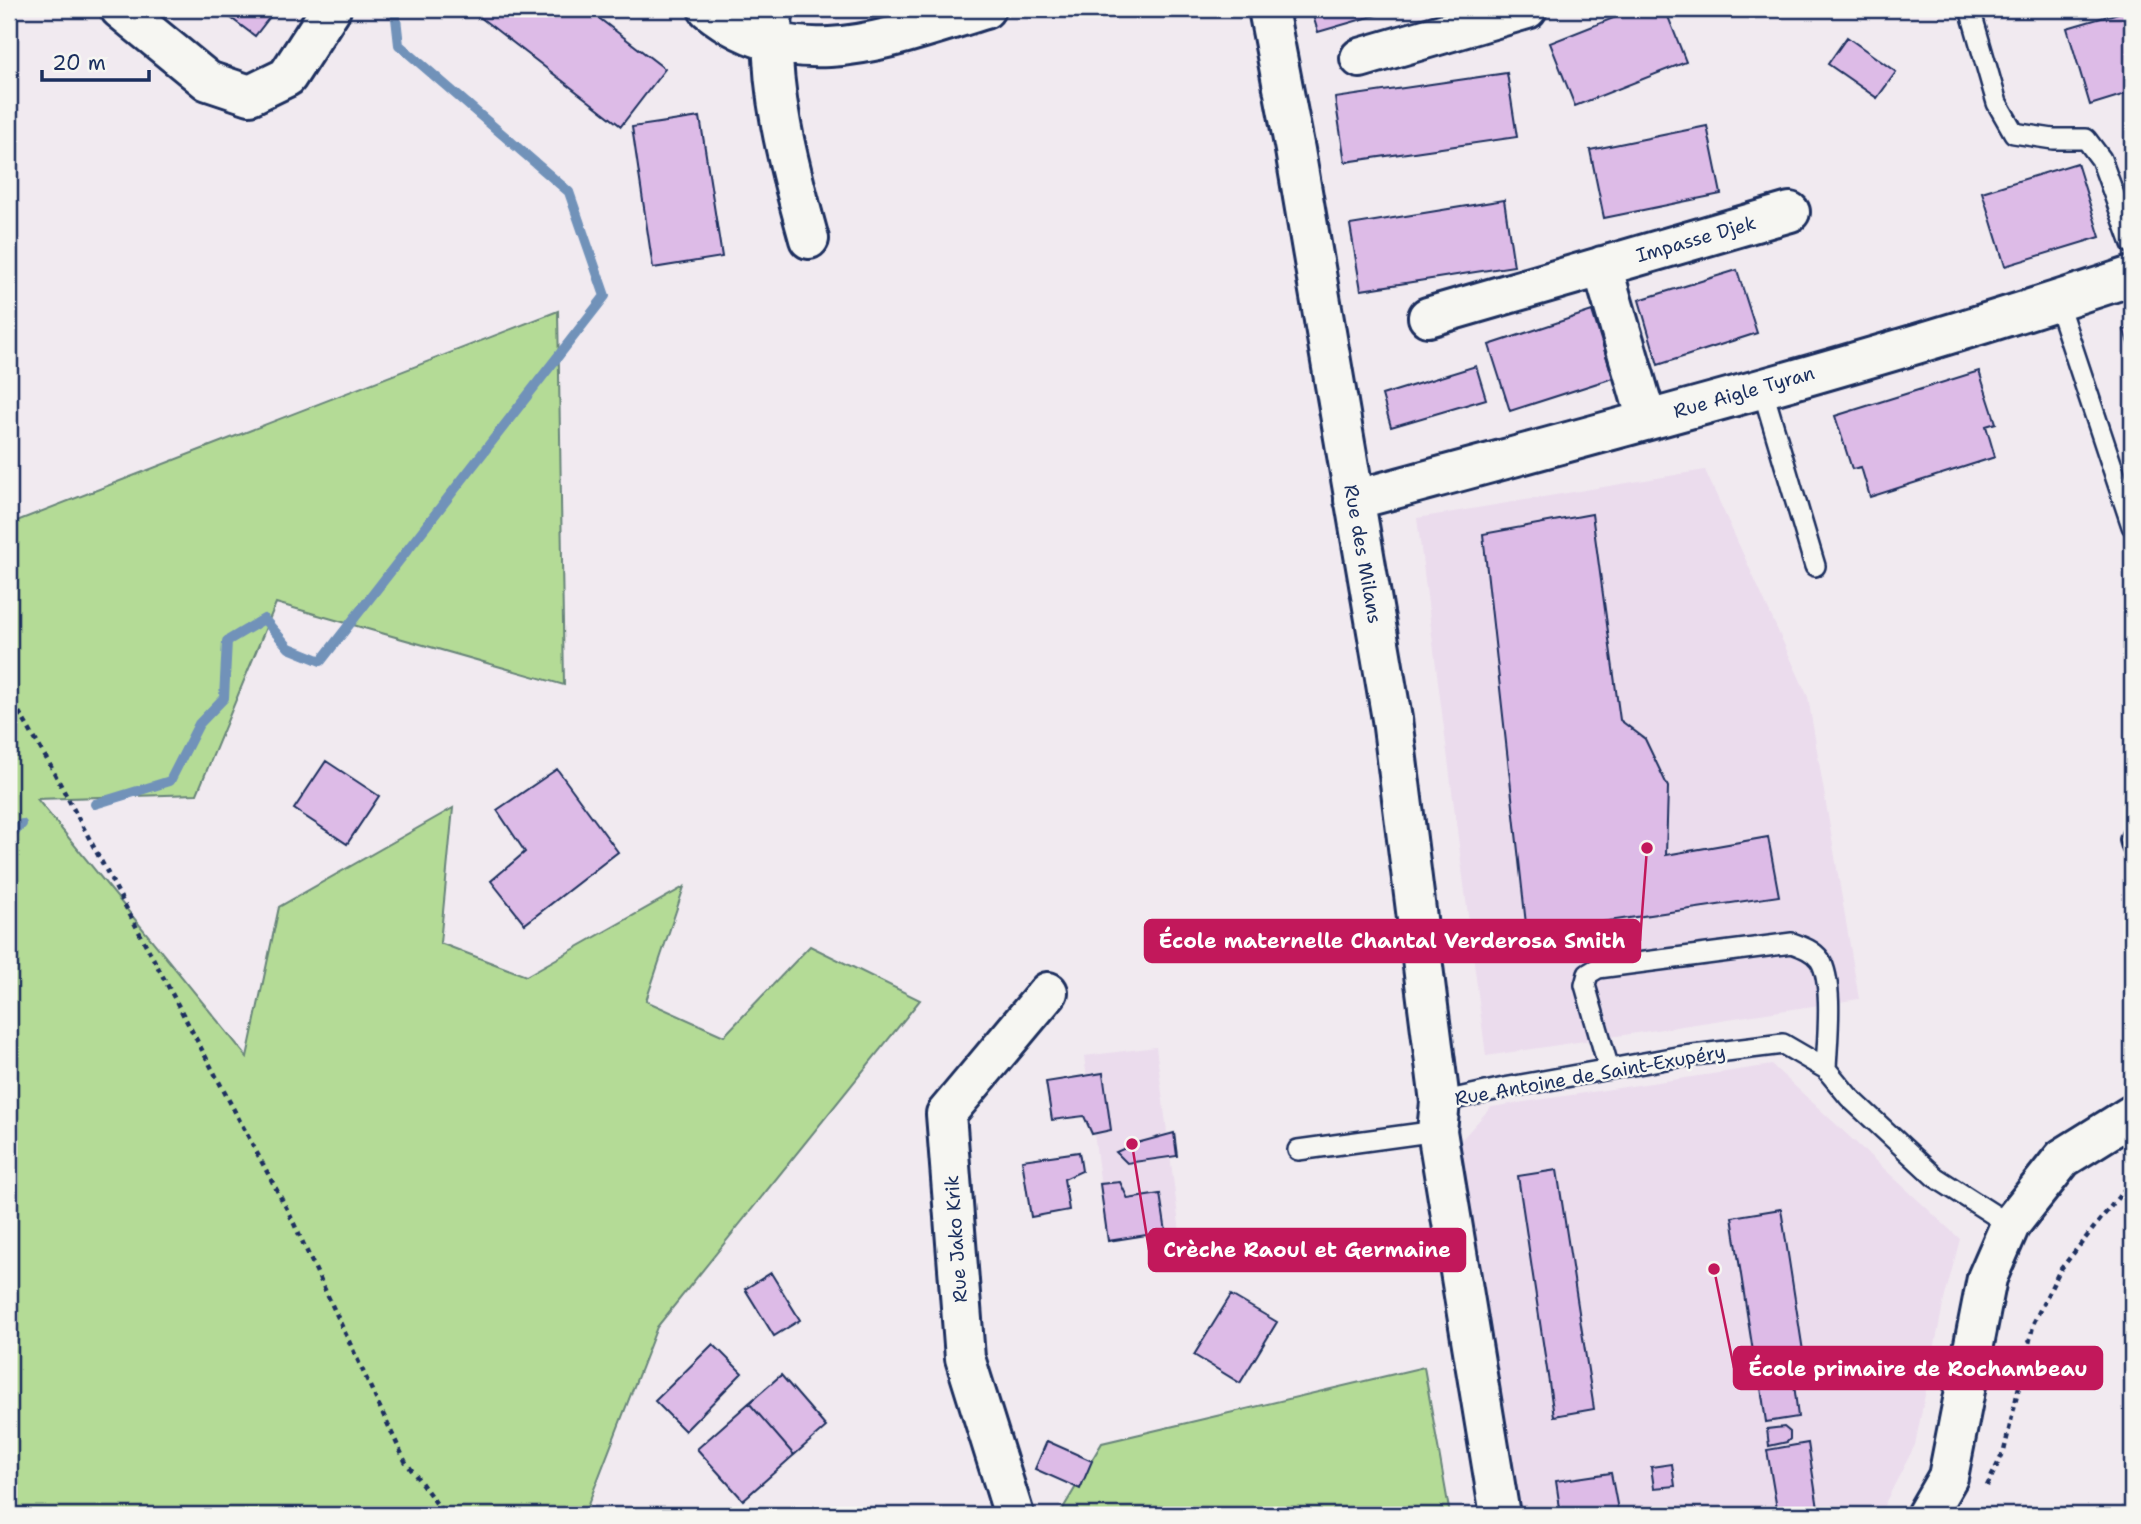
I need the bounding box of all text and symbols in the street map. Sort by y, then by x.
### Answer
scale bar [42,38,149,82]
text: 20 m [52,49,106,77]
street label: Impasse Djek [1633,210,1759,268]
street label: Rue Aigle Tyran [1671,360,1817,424]
street label: Rue des Milans [1338,482,1388,626]
callout: École maternelle Chantal Verderosa Smith [1145,920,1640,962]
text: École maternelle Chantal Verderosa Smith [1159,926,1626,955]
street label: Rue Antoine de Saint-Exupéry [1453,1039,1727,1111]
street label: Rue Jako Krik [939,1174,973,1303]
callout: Crèche Raoul et Germaine [1149,1229,1465,1271]
text: Crèche Raoul et Germaine [1163,1236,1451,1264]
callout: École primaire de Rochambeau [1734,1347,2102,1389]
text: École primaire de Rochambeau [1748,1354,2088,1383]

